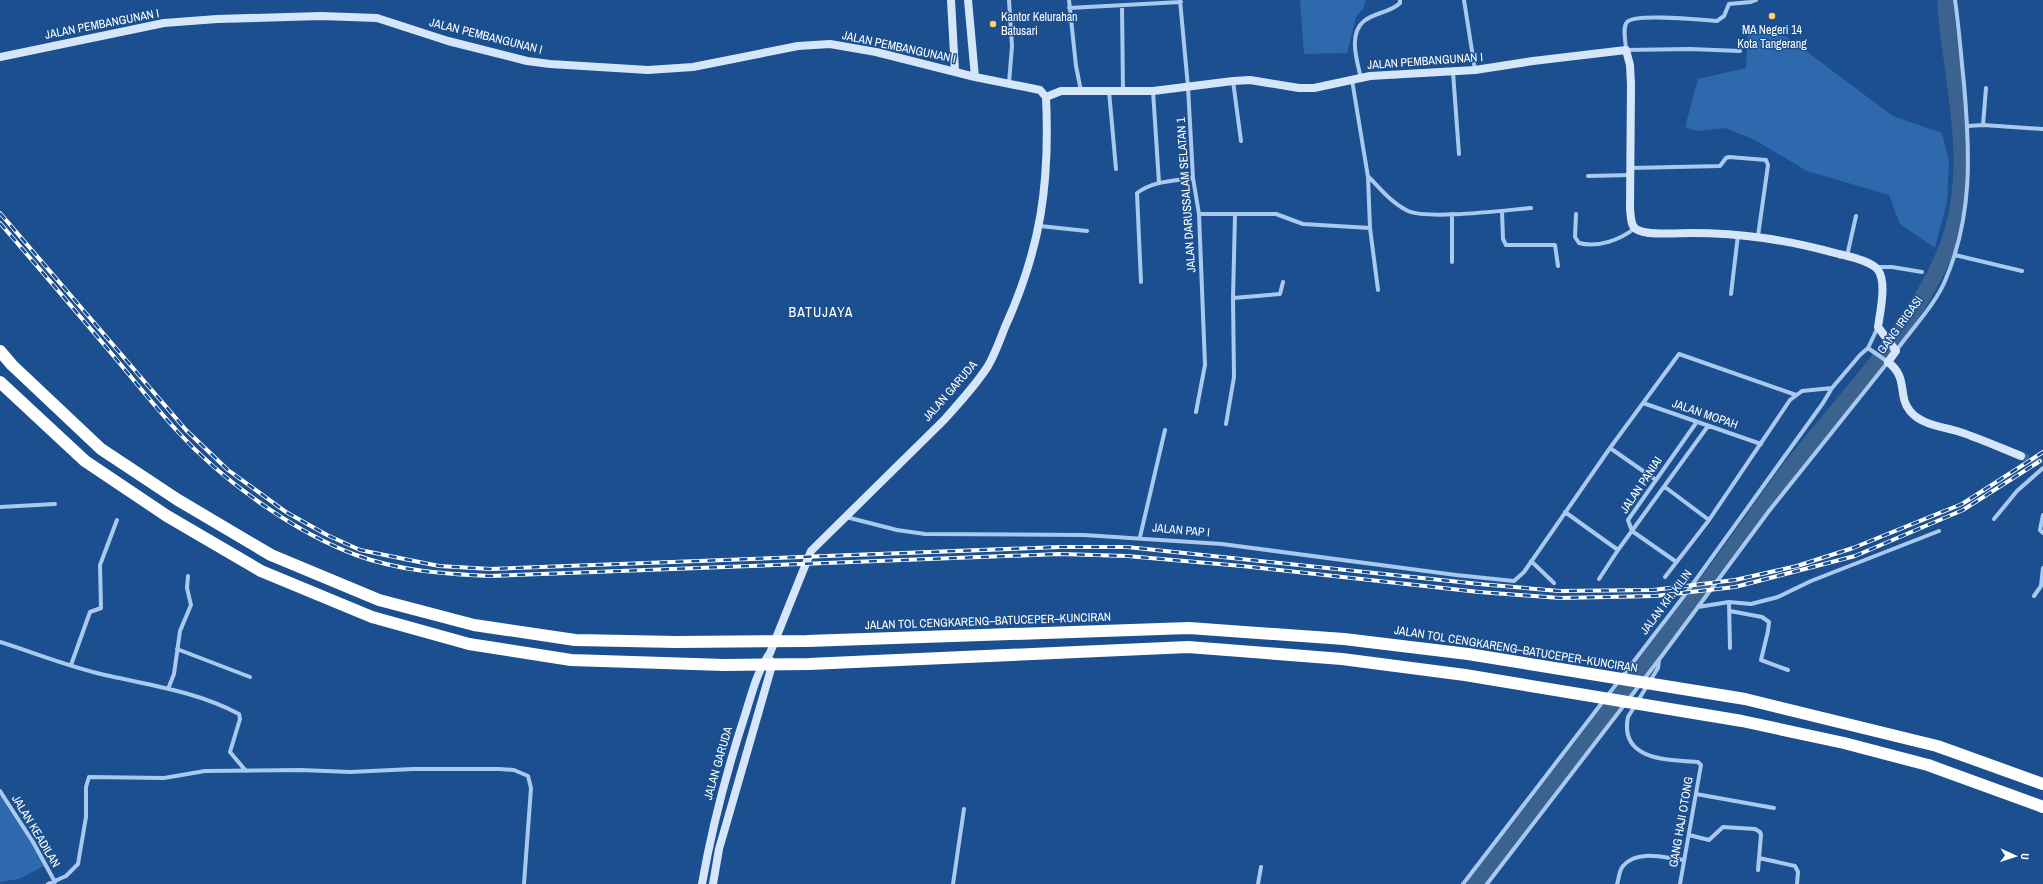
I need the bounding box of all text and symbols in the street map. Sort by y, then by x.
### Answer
street label: JALAN PEMBANGUNAN I [44,5,160,43]
place label: Kantor Kelurahan Batusari [1001,9,1078,39]
marker: MA Negeri 14 Kota Tangerang [1767,11,1777,21]
street label: JALAN PEMBANGUNAN I [428,14,544,58]
marker: Kantor Kelurahan Batusari [988,19,998,29]
place label: MA Negeri 14 Kota Tangerang [1737,22,1807,52]
street label: JALAN PEMBANGUNAN I [841,27,957,67]
street label: JALAN PEMBANGUNAN I [1367,49,1483,73]
street label: JALAN DARUSSALAM SELATAN 1 [1173,116,1199,273]
street label: GANG IRIGASI [1874,293,1926,357]
district label: BATUJAYA [789,303,853,321]
street label: JALAN GARUDA [919,357,981,425]
street label: JALAN MOPAH [1670,395,1740,433]
street label: JALAN PANIAI [1616,454,1666,516]
street label: JALAN PAP I [1152,520,1210,540]
street label: JALAN KH. KILIN [1636,566,1696,638]
street label: JALAN TOL CENGKARENG–BATUCEPER–KUNCIRAN [865,609,1111,633]
street label: JALAN TOL CENGKARENG–BATUCEPER–KUNCIRAN [1393,622,1639,676]
street label: JALAN GARUDA [700,724,736,801]
street label: GANG HAJI OTONG [1665,775,1697,869]
street label: JALAN KEADILAN [8,792,64,870]
north arrow [1995,836,2035,876]
text: U [2018,853,2032,860]

